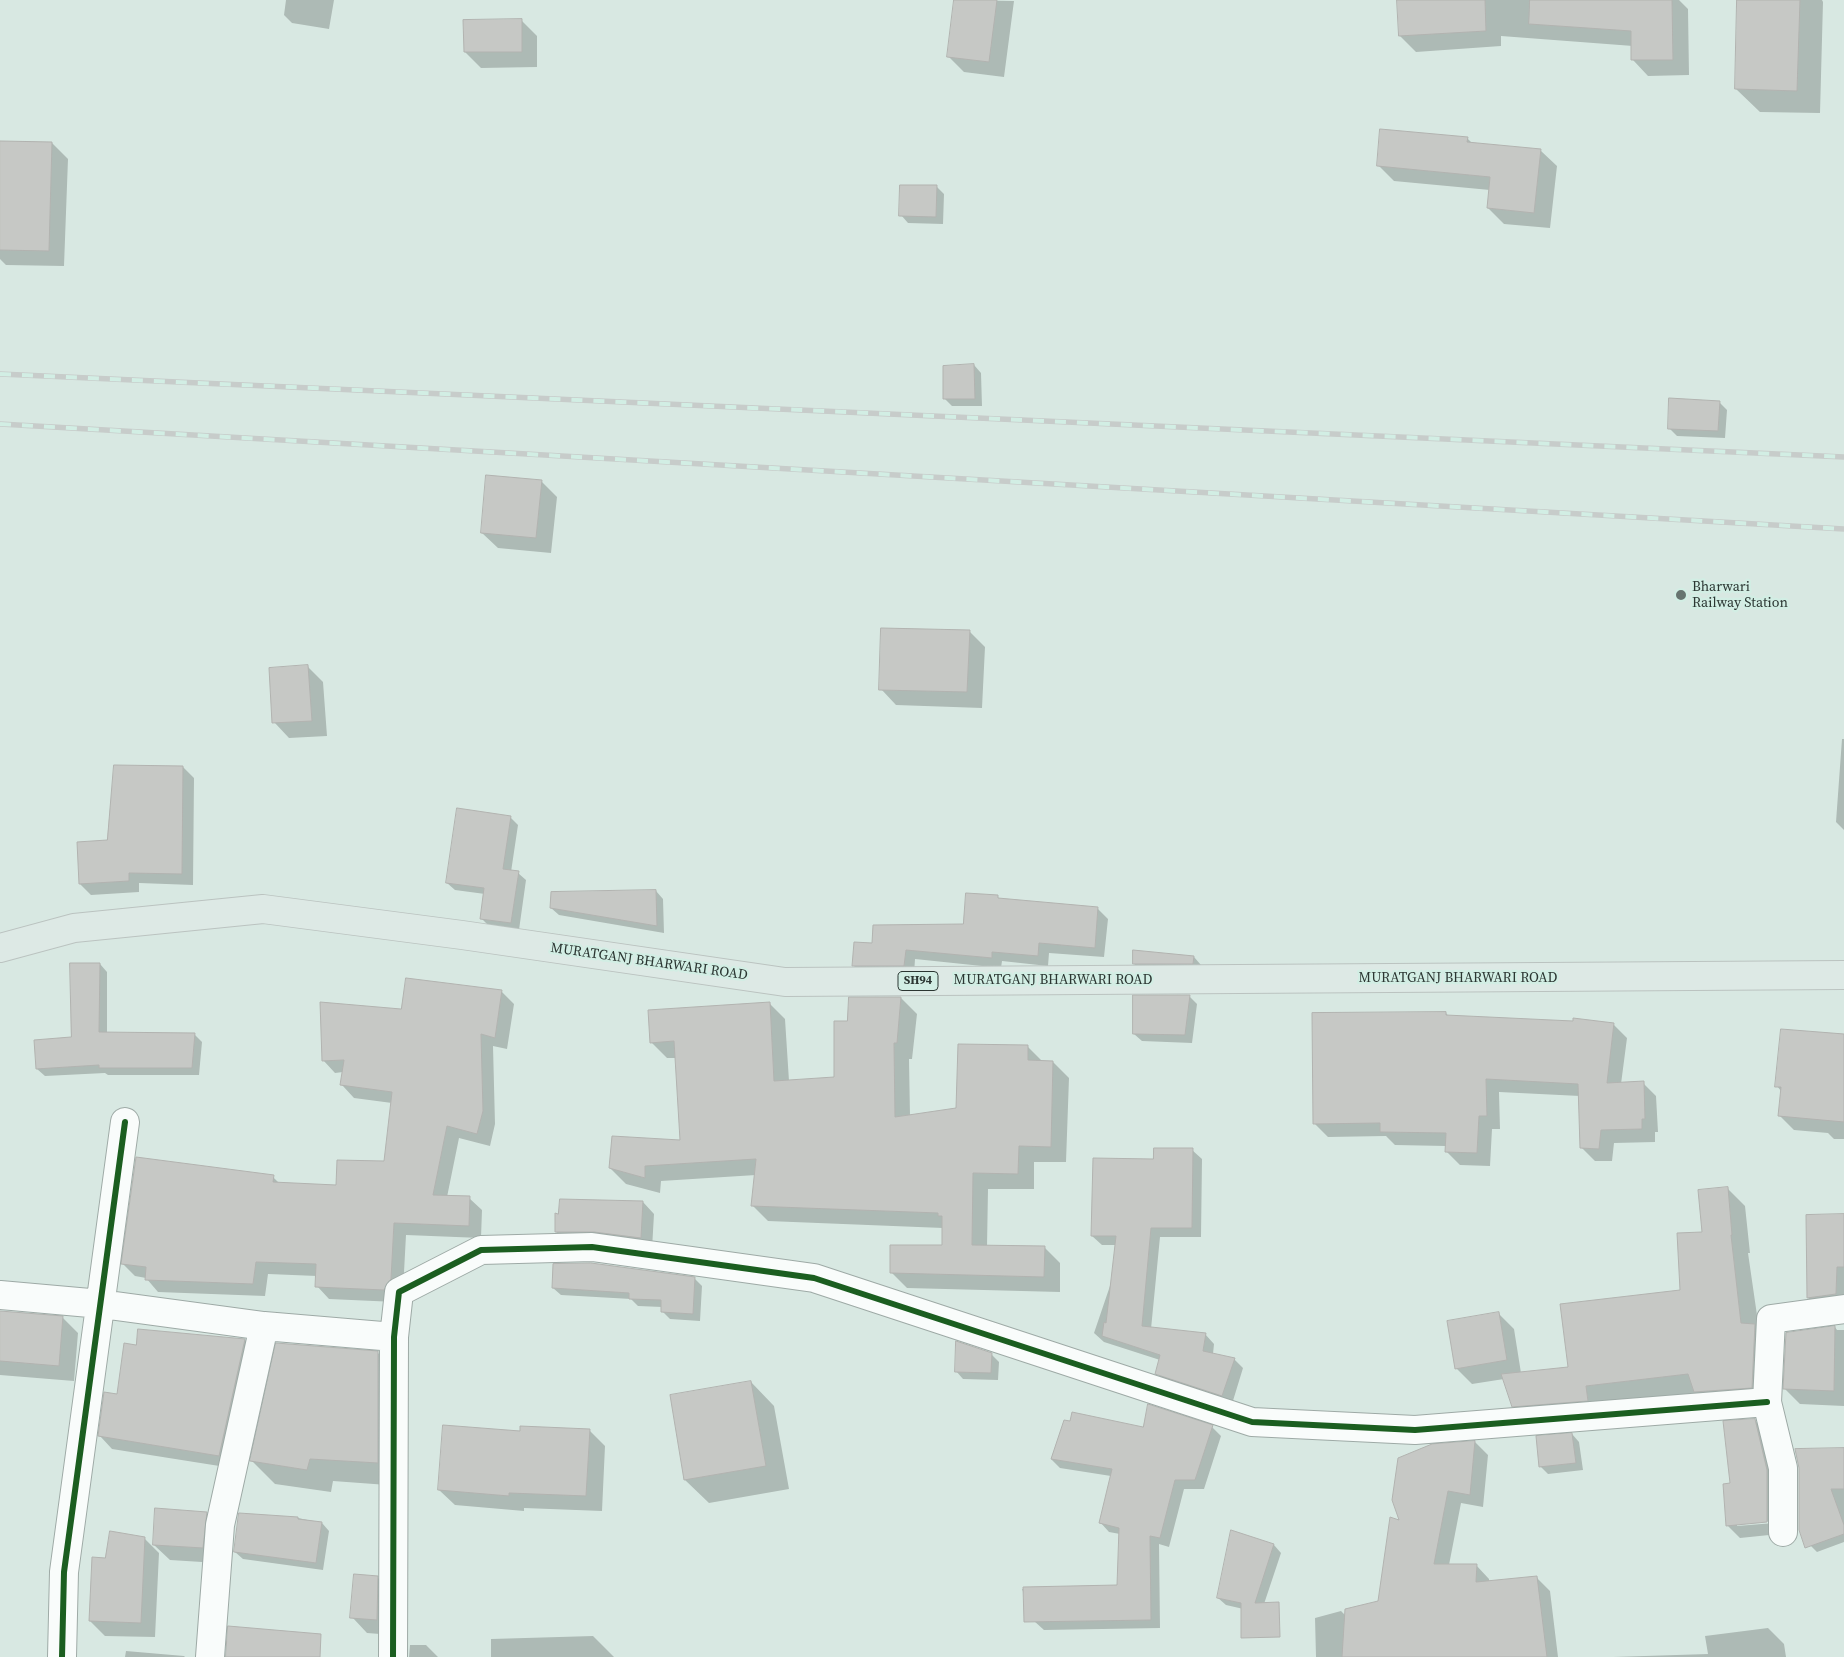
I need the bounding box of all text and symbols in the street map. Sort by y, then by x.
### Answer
place label: Bharwari Railway Station [1692,579,1788,612]
marker: Bharwari Railway Station [1674,588,1688,602]
street label: MURATGANJ BHARWARI ROAD [549,940,749,984]
street label: MURATGANJ BHARWARI ROAD [1359,970,1557,986]
road number: SH94 [898,971,938,990]
street label: MURATGANJ BHARWARI ROAD [954,972,1152,988]

